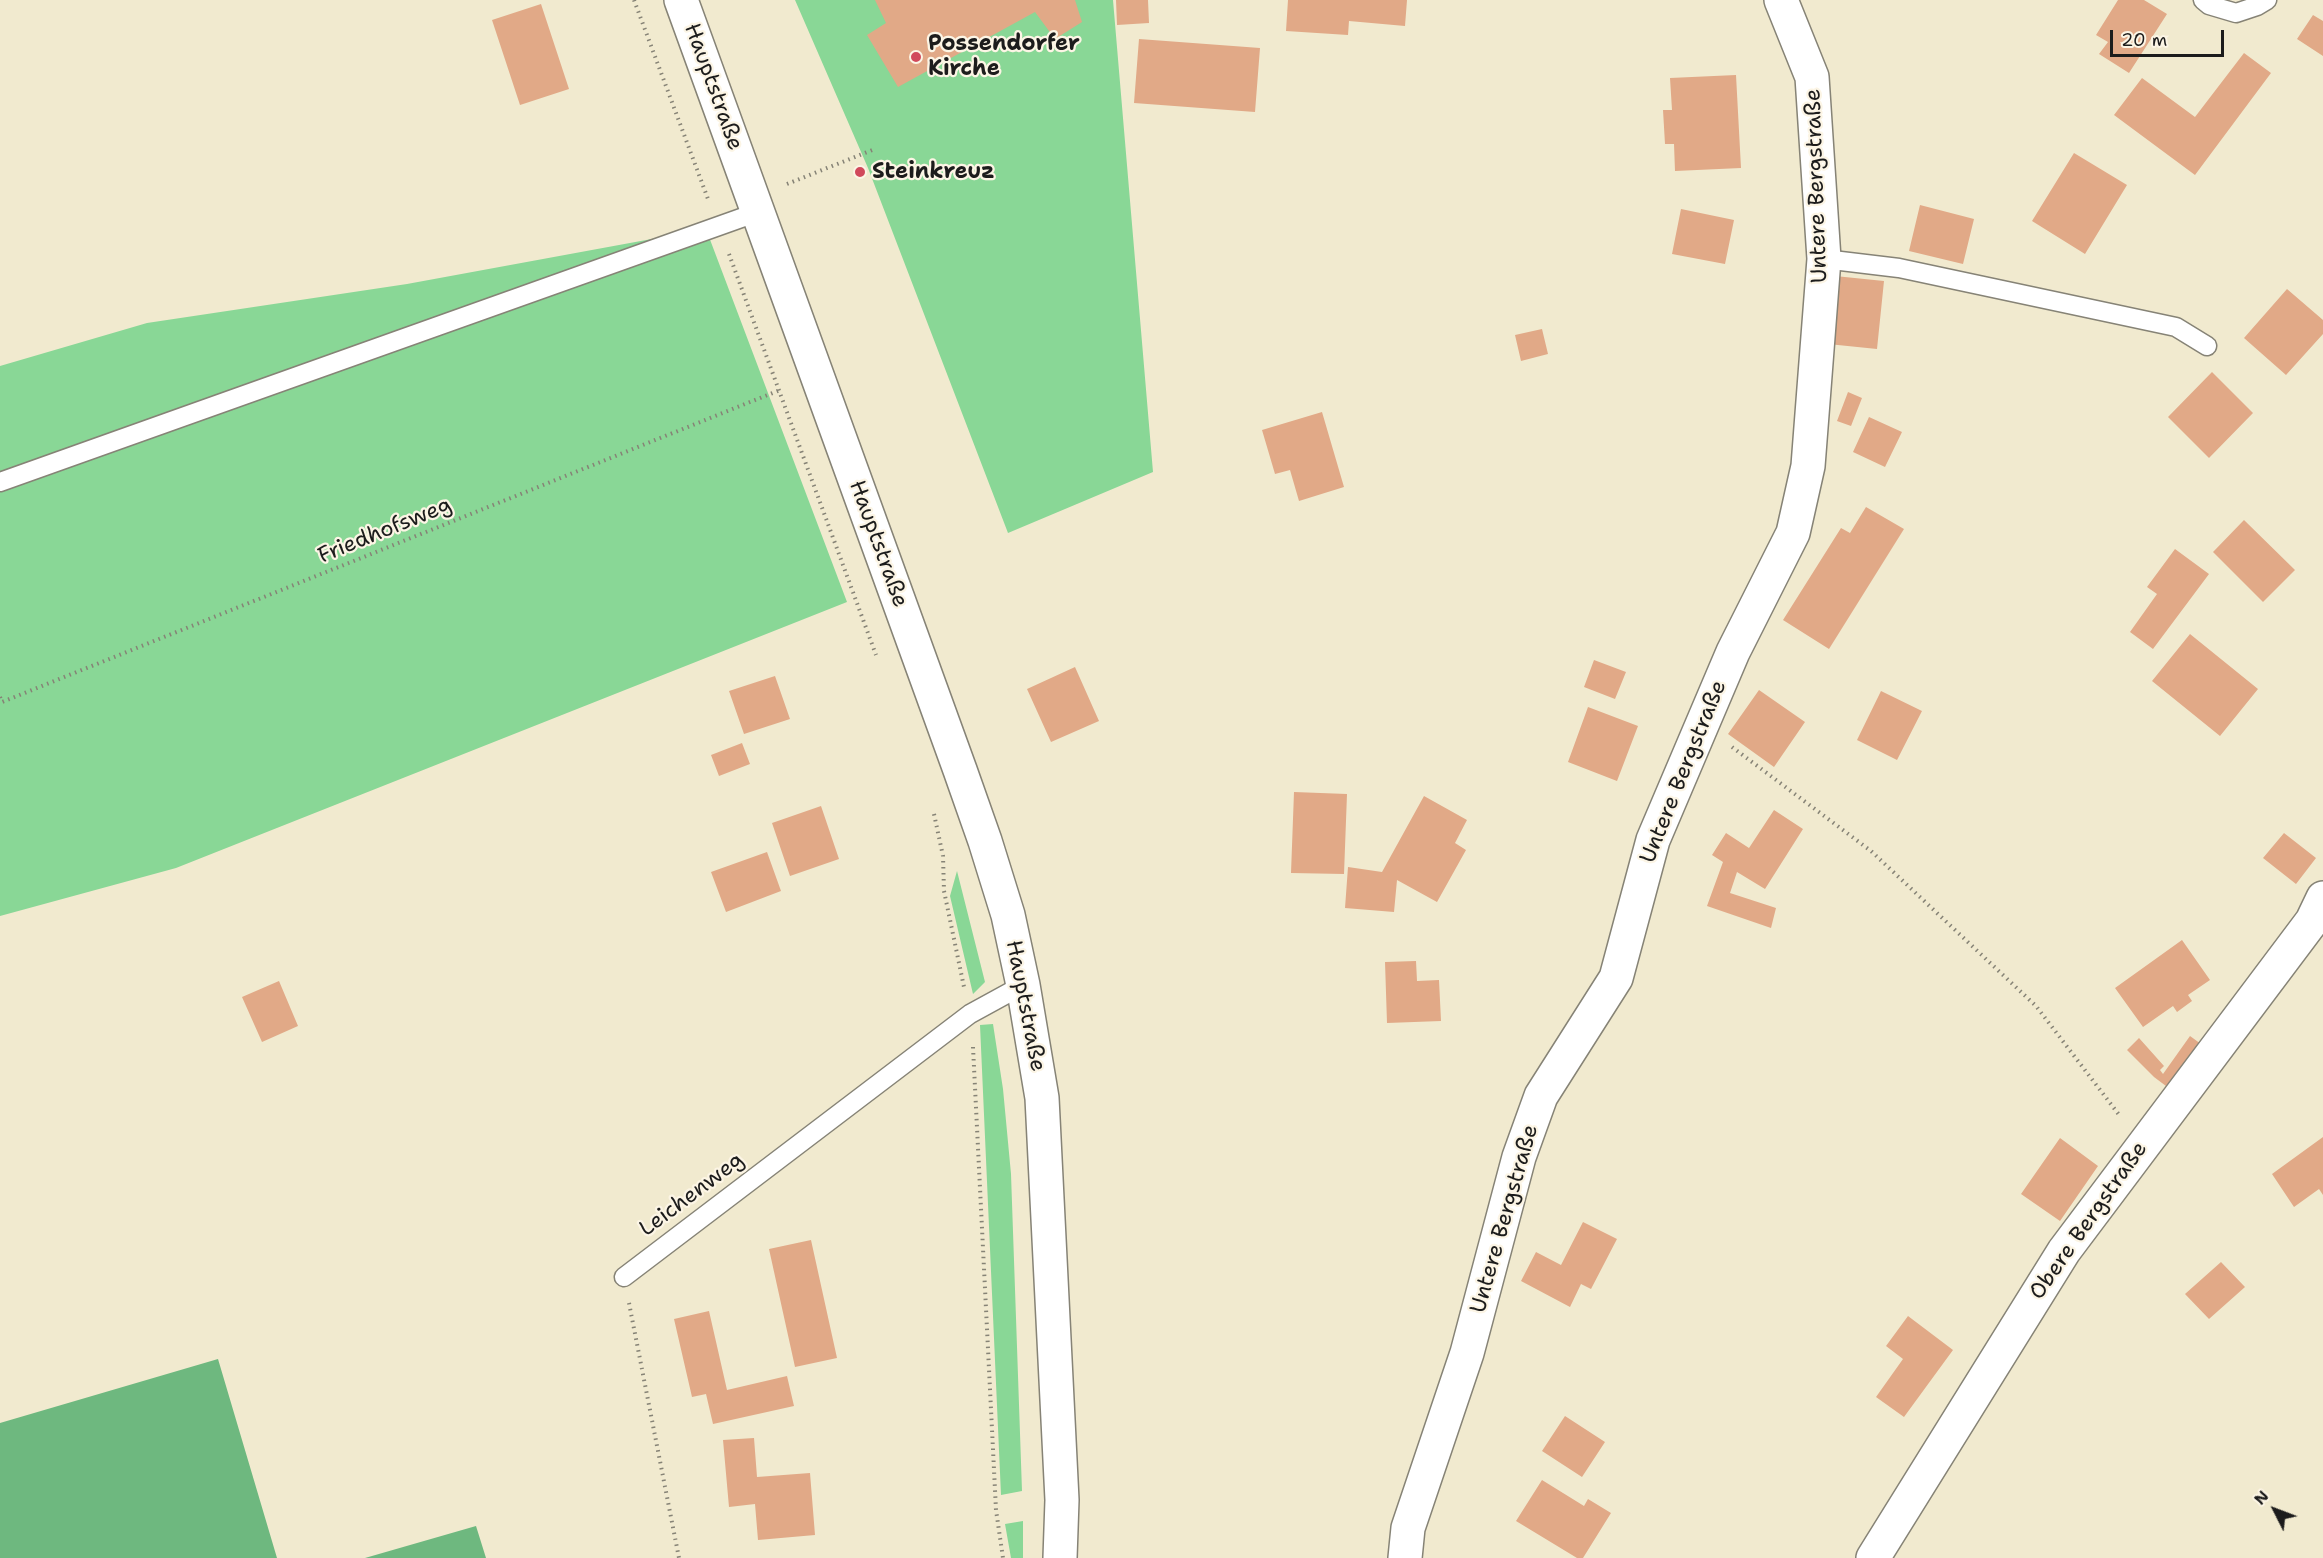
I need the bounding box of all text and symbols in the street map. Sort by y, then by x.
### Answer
scale bar [2113,18,2227,56]
street label: Hauptstraße [678,20,748,154]
text: 20 m [2121,28,2167,52]
place label: Possendorfer Kirche [928,31,1080,82]
marker: Possendorfer Kirche [909,50,923,64]
street label: Untere Bergstraße [1800,88,1834,284]
place label: Steinkreuz [872,159,995,185]
marker: Steinkreuz [853,165,867,179]
street label: Hauptstraße [843,477,913,611]
street label: Friedhofsweg [314,492,456,570]
street label: Untere Bergstraße [1635,677,1733,867]
street label: Hauptstraße [999,938,1051,1074]
street label: Untere Bergstraße [1465,1122,1545,1316]
street label: Obere Bergstraße [2025,1137,2153,1305]
street label: Leichenweg [635,1147,749,1243]
north arrow [2245,1480,2305,1540]
text: N [2249,1486,2273,1509]

